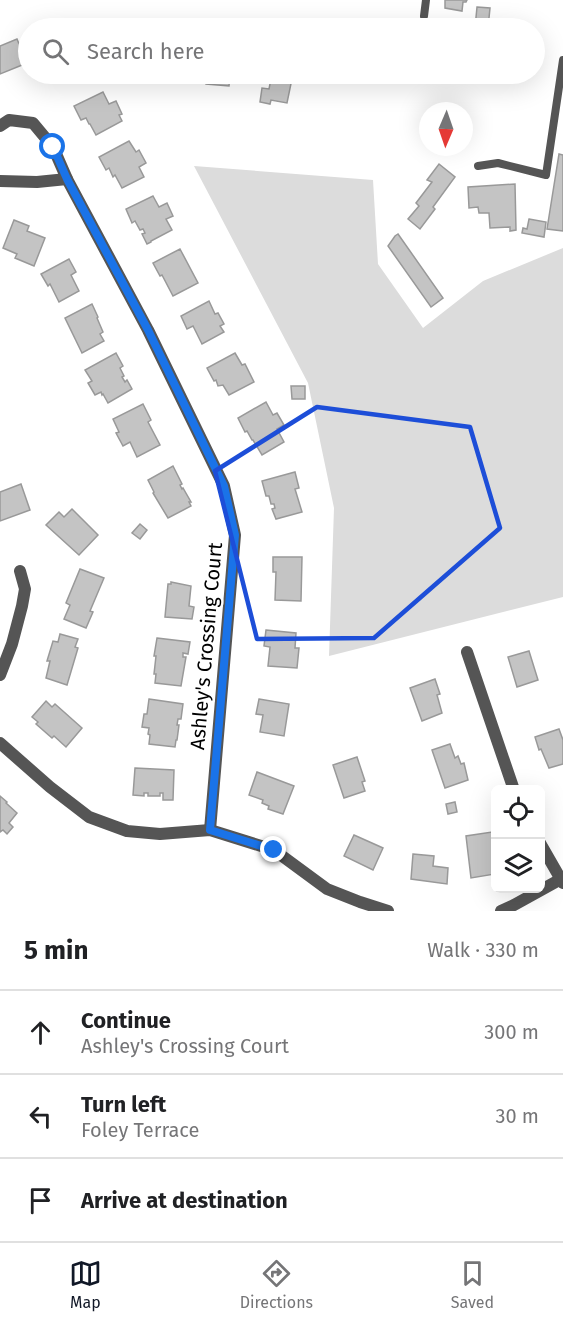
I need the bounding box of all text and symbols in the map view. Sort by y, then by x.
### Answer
search box [18,18,545,84]
icon: search [39,35,72,68]
text: Search here [87,38,205,65]
north arrow [419,102,473,156]
route start [39,133,65,159]
street label: Ashley's Crossing Court [185,541,227,751]
map controls [491,785,545,893]
button: locate [491,785,545,839]
route end [260,836,286,862]
button: layers [491,839,545,893]
text: 5 min [24,935,88,966]
text: Walk · 330 m [427,938,539,962]
text: Continue [81,1007,171,1034]
icon: ahead [24,1016,57,1049]
text: 300 m [484,1020,539,1044]
text: Ashley's Crossing Court [81,1034,289,1058]
text: Turn left [81,1091,166,1118]
icon: left [24,1100,57,1133]
text: 30 m [495,1104,539,1128]
text: Foley Terrace [81,1118,199,1142]
icon: arrive [24,1184,57,1217]
text: Arrive at destination [81,1187,288,1214]
tab: Map [69,1257,102,1312]
tab: Directions [240,1257,313,1312]
tab: Saved [451,1257,494,1312]

